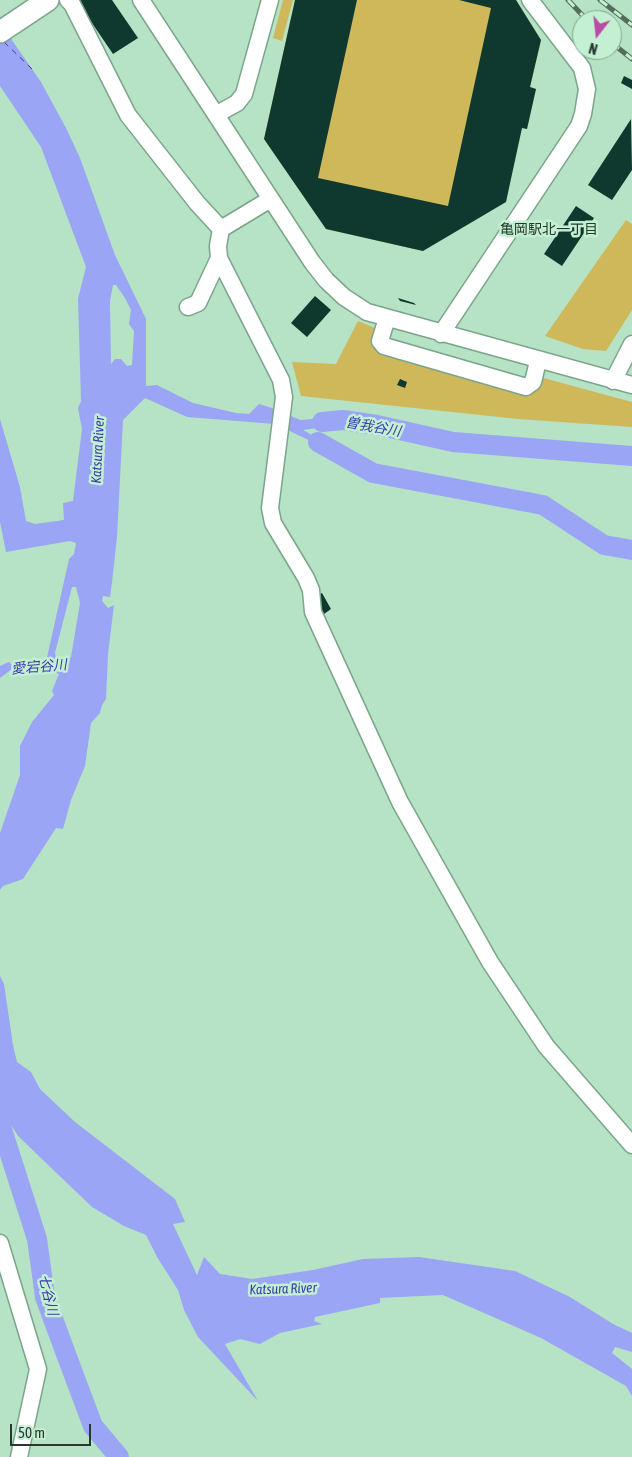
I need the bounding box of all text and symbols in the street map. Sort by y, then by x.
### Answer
north arrow [572,10,622,60]
text: N [587,40,599,57]
district label: 亀岡駅北一丁目 [500,222,598,238]
water label: 曽我谷川 [344,414,402,440]
water label: Katsura River [88,416,108,484]
water label: 愛宕谷川 [10,656,68,678]
water label: 七谷川 [35,1273,61,1317]
water label: Katsura River [249,1279,317,1299]
scale bar [12,1414,94,1446]
text: 50 m [18,1424,45,1441]

